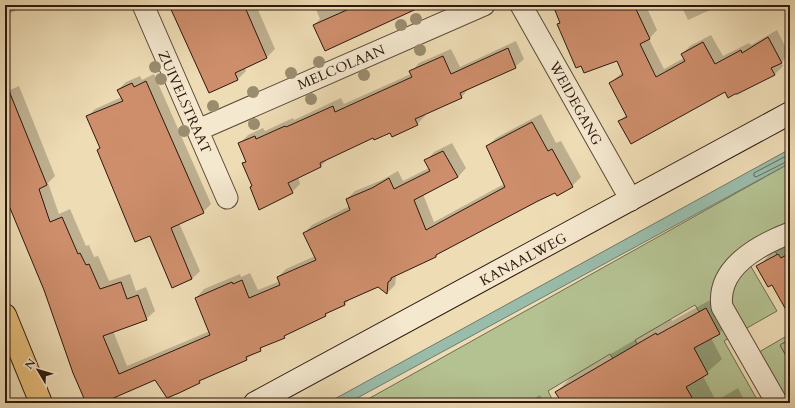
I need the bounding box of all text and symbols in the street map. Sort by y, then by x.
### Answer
street label: MELCOLAAN [294,40,388,94]
street label: ZUIVELSTRAAT [153,48,216,157]
street label: WEIDEGANG [544,57,606,149]
street label: KANAALWEG [476,229,570,290]
north arrow [18,350,58,390]
text: N [22,355,40,373]

